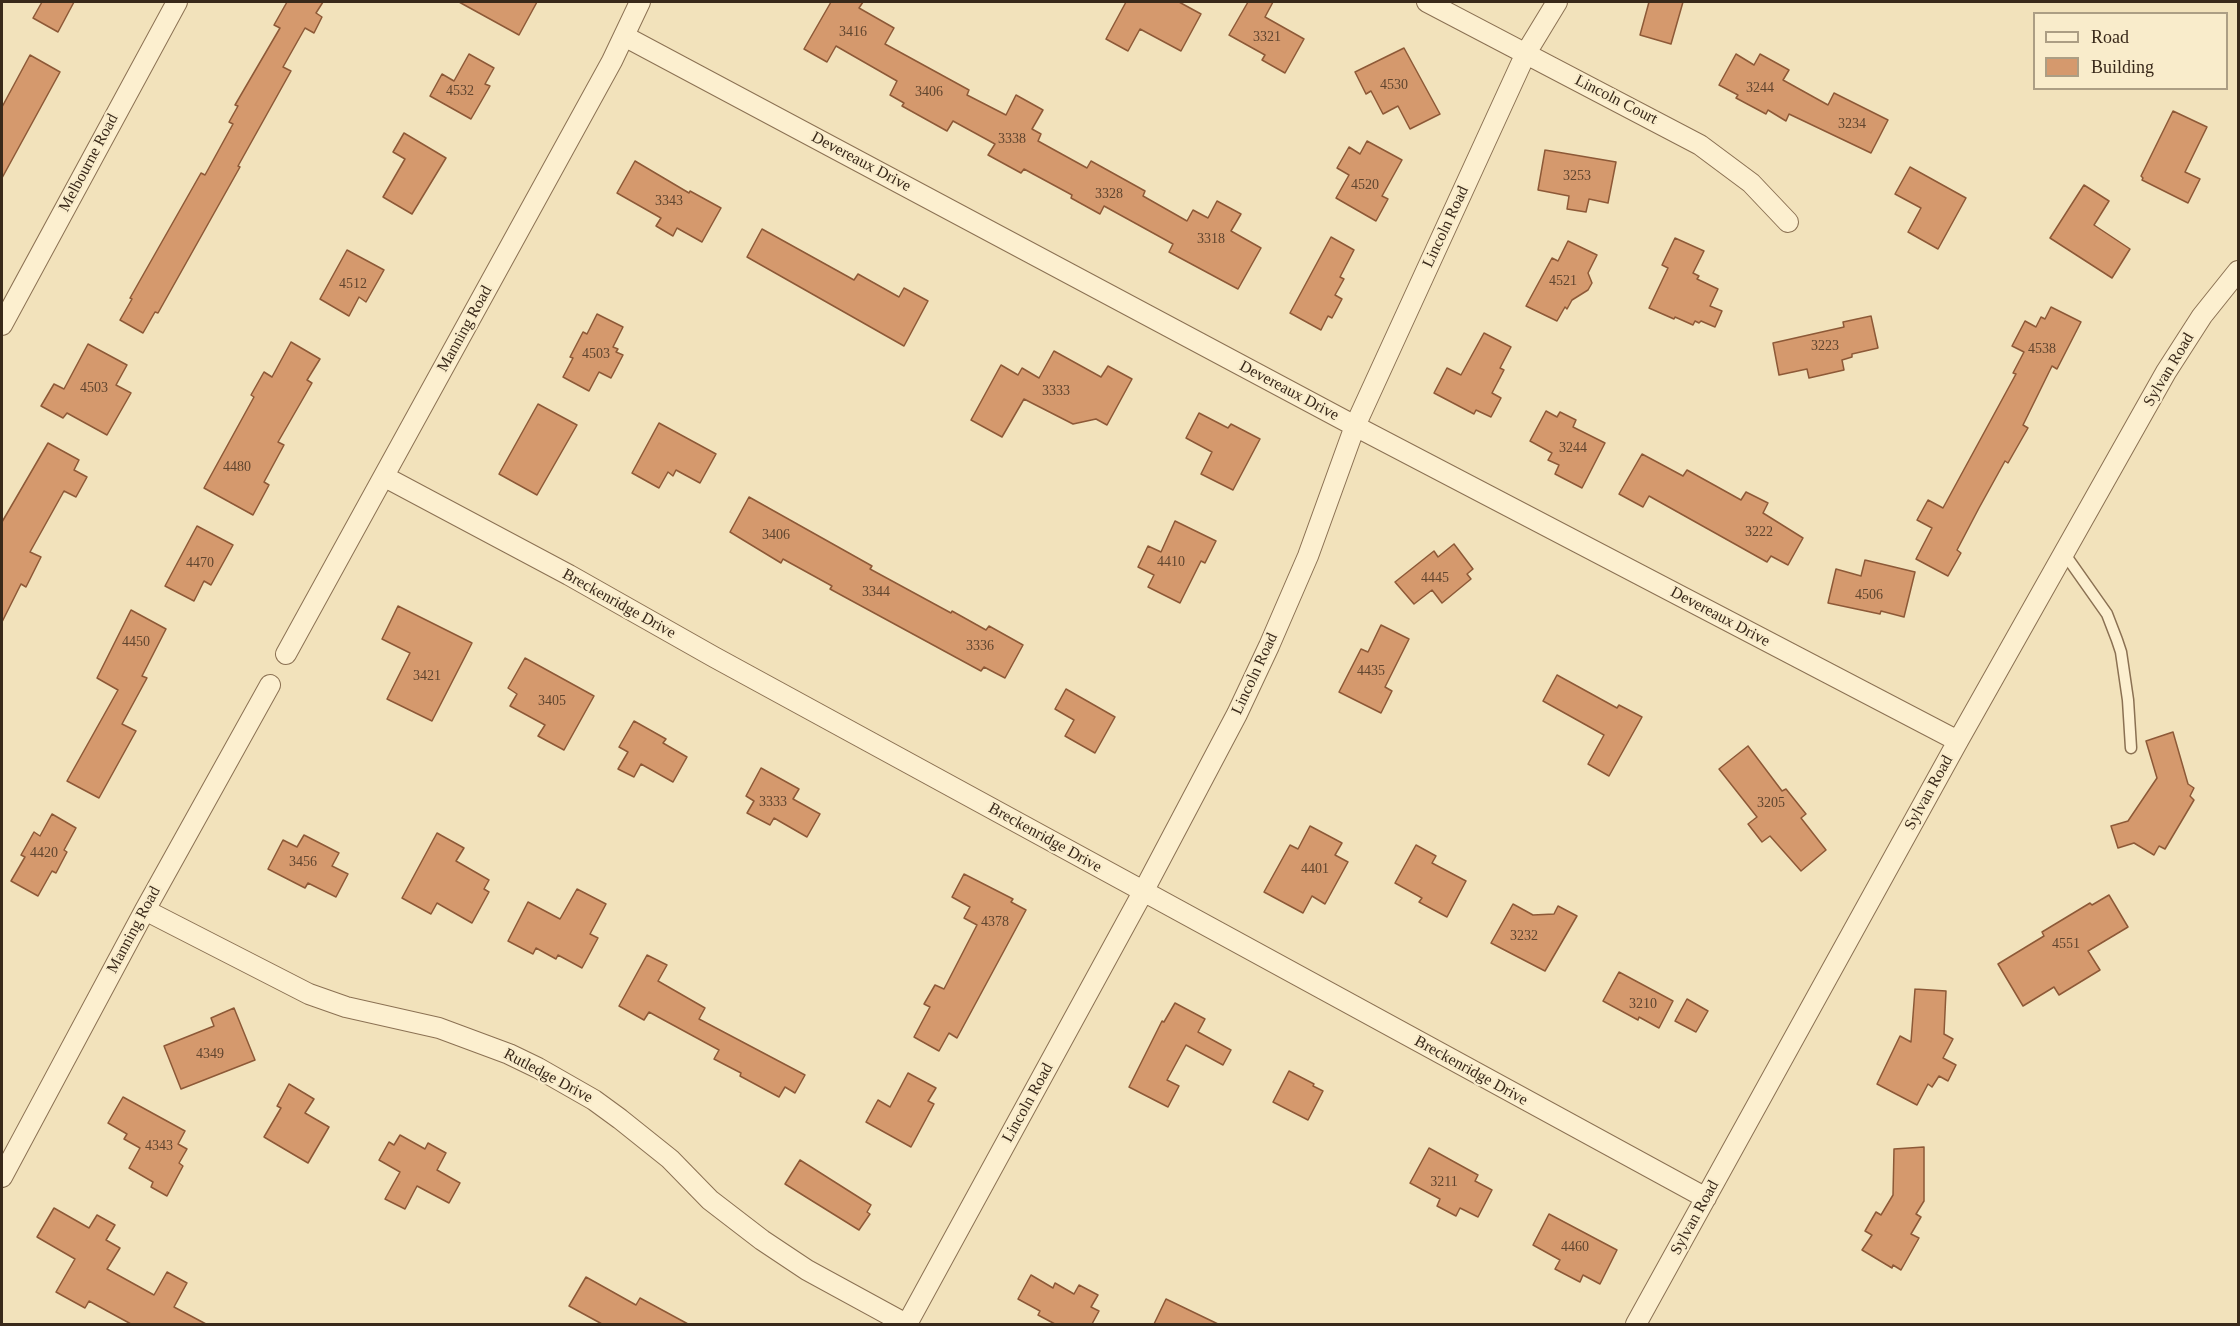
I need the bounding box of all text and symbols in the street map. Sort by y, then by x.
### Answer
legend [2033,12,2228,90]
house number: 3416 [839,24,867,40]
text: Road [2091,27,2129,47]
house number: 3321 [1253,29,1281,45]
text: Building [2091,57,2154,77]
street label: Lincoln Court [1571,71,1661,129]
house number: 4530 [1380,77,1408,93]
house number: 3244 [1746,80,1774,96]
house number: 4532 [446,83,474,99]
house number: 3406 [915,84,943,100]
street label: Melbourne Road [55,111,123,215]
house number: 3234 [1838,116,1866,132]
street label: Devereaux Drive [808,128,914,196]
house number: 3338 [998,131,1026,147]
house number: 3253 [1563,168,1591,184]
house number: 4520 [1351,177,1379,193]
street label: Lincoln Road [1419,183,1473,271]
house number: 3328 [1095,186,1123,202]
house number: 3343 [655,193,683,209]
house number: 3318 [1197,231,1225,247]
house number: 4521 [1549,273,1577,289]
house number: 4512 [339,276,367,292]
street label: Manning Road [433,283,497,375]
street label: Sylvan Road [2140,330,2198,410]
house number: 3223 [1811,338,1839,354]
house number: 4538 [2028,341,2056,357]
house number: 4503 [582,346,610,362]
street label: Devereaux Drive [1236,357,1342,425]
house number: 4503 [80,380,108,396]
house number: 3333 [1042,383,1070,399]
house number: 3244 [1559,440,1587,456]
house number: 4480 [223,459,251,475]
house number: 3222 [1745,524,1773,540]
house number: 3406 [762,527,790,543]
house number: 4410 [1157,554,1185,570]
house number: 4470 [186,555,214,571]
street label: Breckenridge Drive [559,565,679,643]
house number: 4445 [1421,570,1449,586]
street label: Devereaux Drive [1667,583,1773,651]
house number: 3344 [862,584,890,600]
house number: 4506 [1855,587,1883,603]
street label: Lincoln Road [1228,630,1282,718]
house number: 4450 [122,634,150,650]
house number: 3336 [966,638,994,654]
house number: 4435 [1357,663,1385,679]
house number: 3421 [413,668,441,684]
house number: 3405 [538,693,566,709]
street label: Sylvan Road [1901,752,1957,834]
house number: 3333 [759,794,787,810]
house number: 3205 [1757,795,1785,811]
street label: Breckenridge Drive [985,799,1105,877]
house number: 4420 [30,845,58,861]
house number: 3456 [289,854,317,870]
house number: 4401 [1301,861,1329,877]
street label: Manning Road [103,883,165,977]
house number: 4378 [981,914,1009,930]
house number: 3232 [1510,928,1538,944]
house number: 4551 [2052,936,2080,952]
house number: 3210 [1629,996,1657,1012]
street label: Breckenridge Drive [1411,1032,1531,1110]
street label: Rutledge Drive [500,1044,596,1108]
house number: 4349 [196,1046,224,1062]
street label: Lincoln Road [998,1060,1058,1146]
house number: 4343 [145,1138,173,1154]
house number: 3211 [1430,1174,1458,1190]
street label: Sylvan Road [1667,1177,1723,1259]
house number: 4460 [1561,1239,1589,1255]

